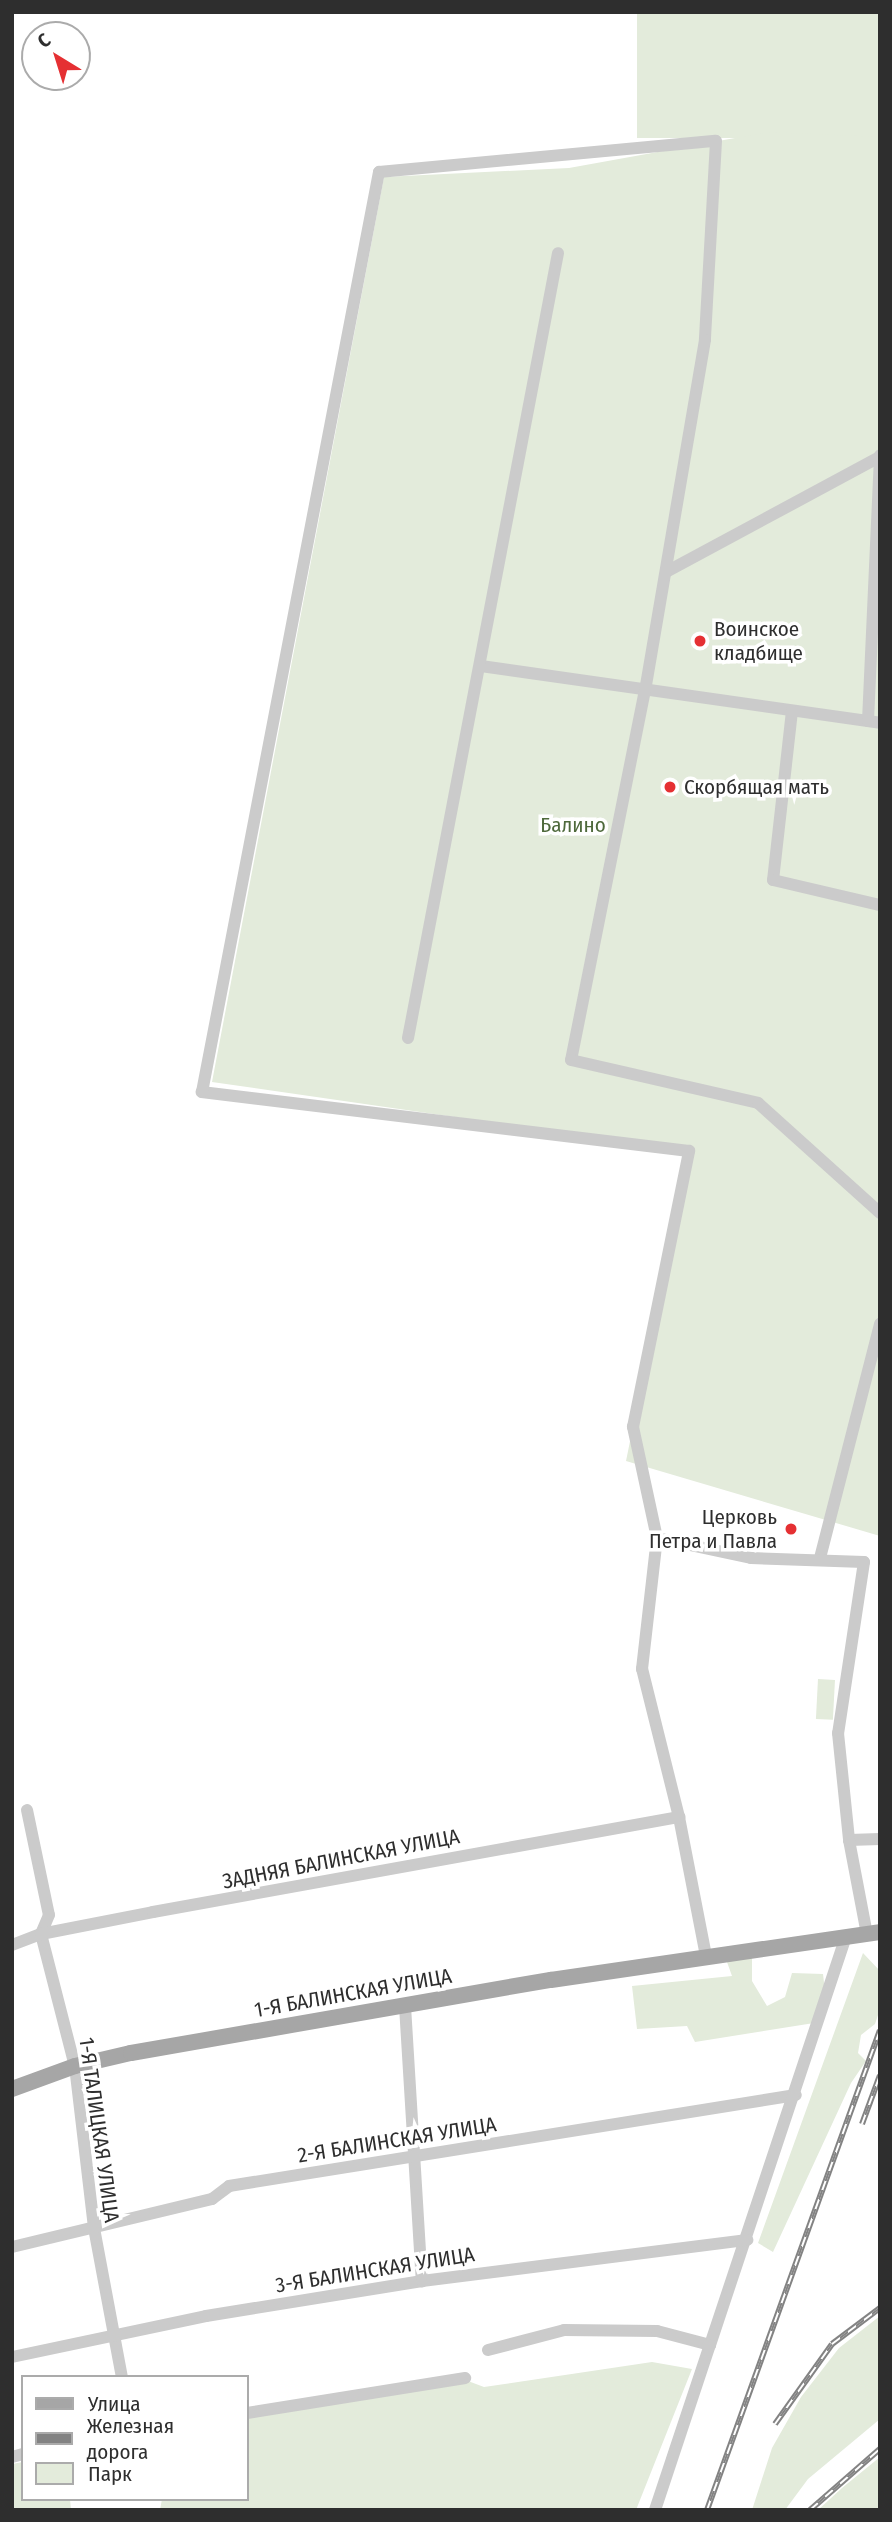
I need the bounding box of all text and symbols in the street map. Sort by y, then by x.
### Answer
north arrow [21,21,91,91]
text: С [33,29,55,53]
place label: Воинское кладбище [714,616,803,666]
marker: Воинское кладбище [692,633,708,649]
place label: Скорбящая мать [684,774,829,800]
marker: Скорбящая мать [662,779,678,795]
park label: Балино [540,812,606,838]
place label: Церковь Петра и Павла [649,1504,777,1554]
marker: Церковь Петра и Павла [783,1521,799,1537]
street label: ЗАДНЯЯ БАЛИНСКАЯ УЛИЦА [220,1824,462,1894]
street label: 1-Я БАЛИНСКАЯ УЛИЦА [252,1963,454,2023]
street label: 1-Я ТАЛИЦКАЯ УЛИЦА [74,2036,124,2224]
street label: 2-Я БАЛИНСКАЯ УЛИЦА [296,2112,498,2168]
street label: 3-Я БАЛИНСКАЯ УЛИЦА [274,2242,476,2298]
legend [21,2375,248,2501]
text: Улица [88,2391,141,2417]
text: Железная дорога [87,2413,174,2465]
text: Парк [88,2461,132,2487]

